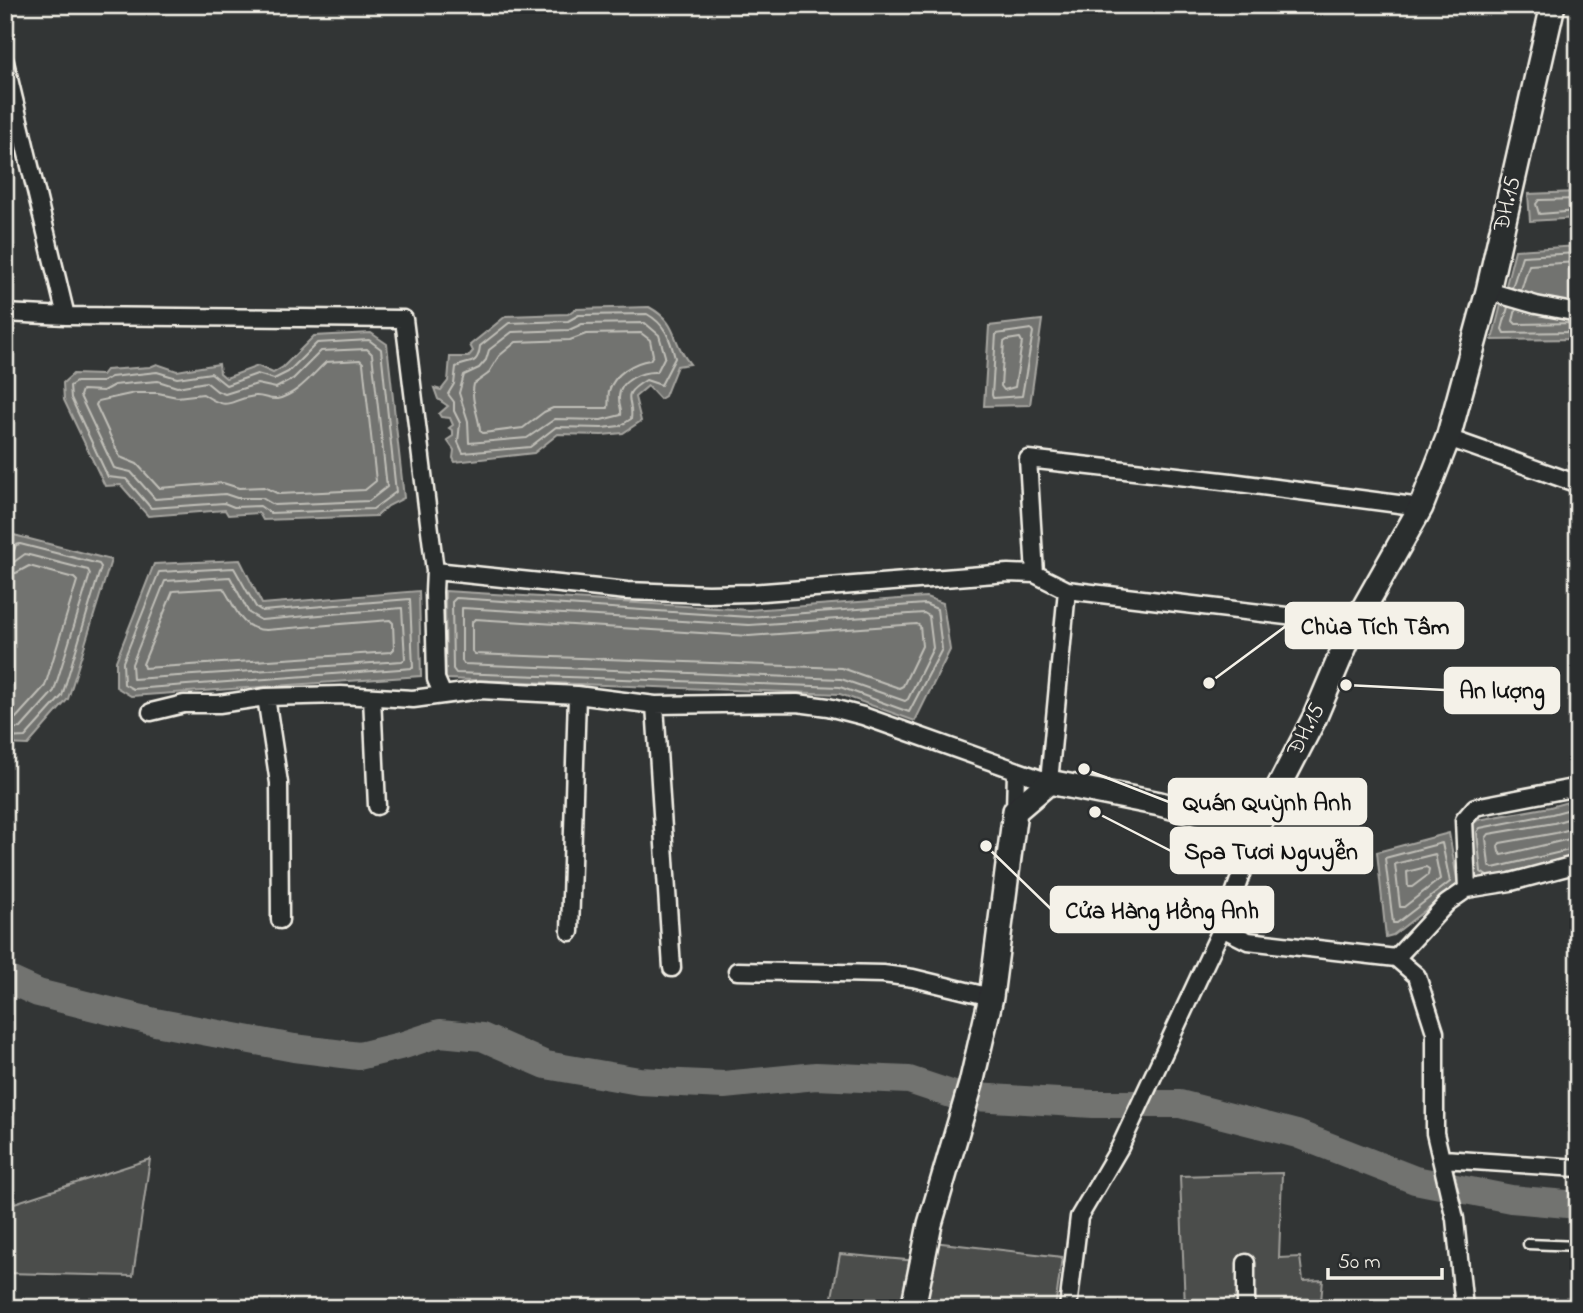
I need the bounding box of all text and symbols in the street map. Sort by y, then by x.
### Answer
street label: ĐH.15 [1485,173,1530,236]
callout: Chùa Tích Tâm [1286,603,1463,648]
text: Chùa Tích Tâm [1301,611,1450,646]
callout: An lượng [1445,668,1559,713]
text: An lượng [1459,675,1545,711]
street label: ĐH.15 [1279,698,1334,763]
callout: Quán Quỳnh Anh [1169,779,1366,824]
text: Quán Quỳnh Anh [1183,787,1351,823]
callout: Spa Tươi Nguyễn [1171,828,1372,873]
text: Spa Tươi Nguyễn [1184,836,1358,872]
callout: Cửa Hàng Hồng Anh [1051,887,1273,932]
text: Cửa Hàng Hồng Anh [1065,895,1259,931]
scale bar [1328,1236,1441,1280]
text: 50 m [1338,1248,1381,1278]

